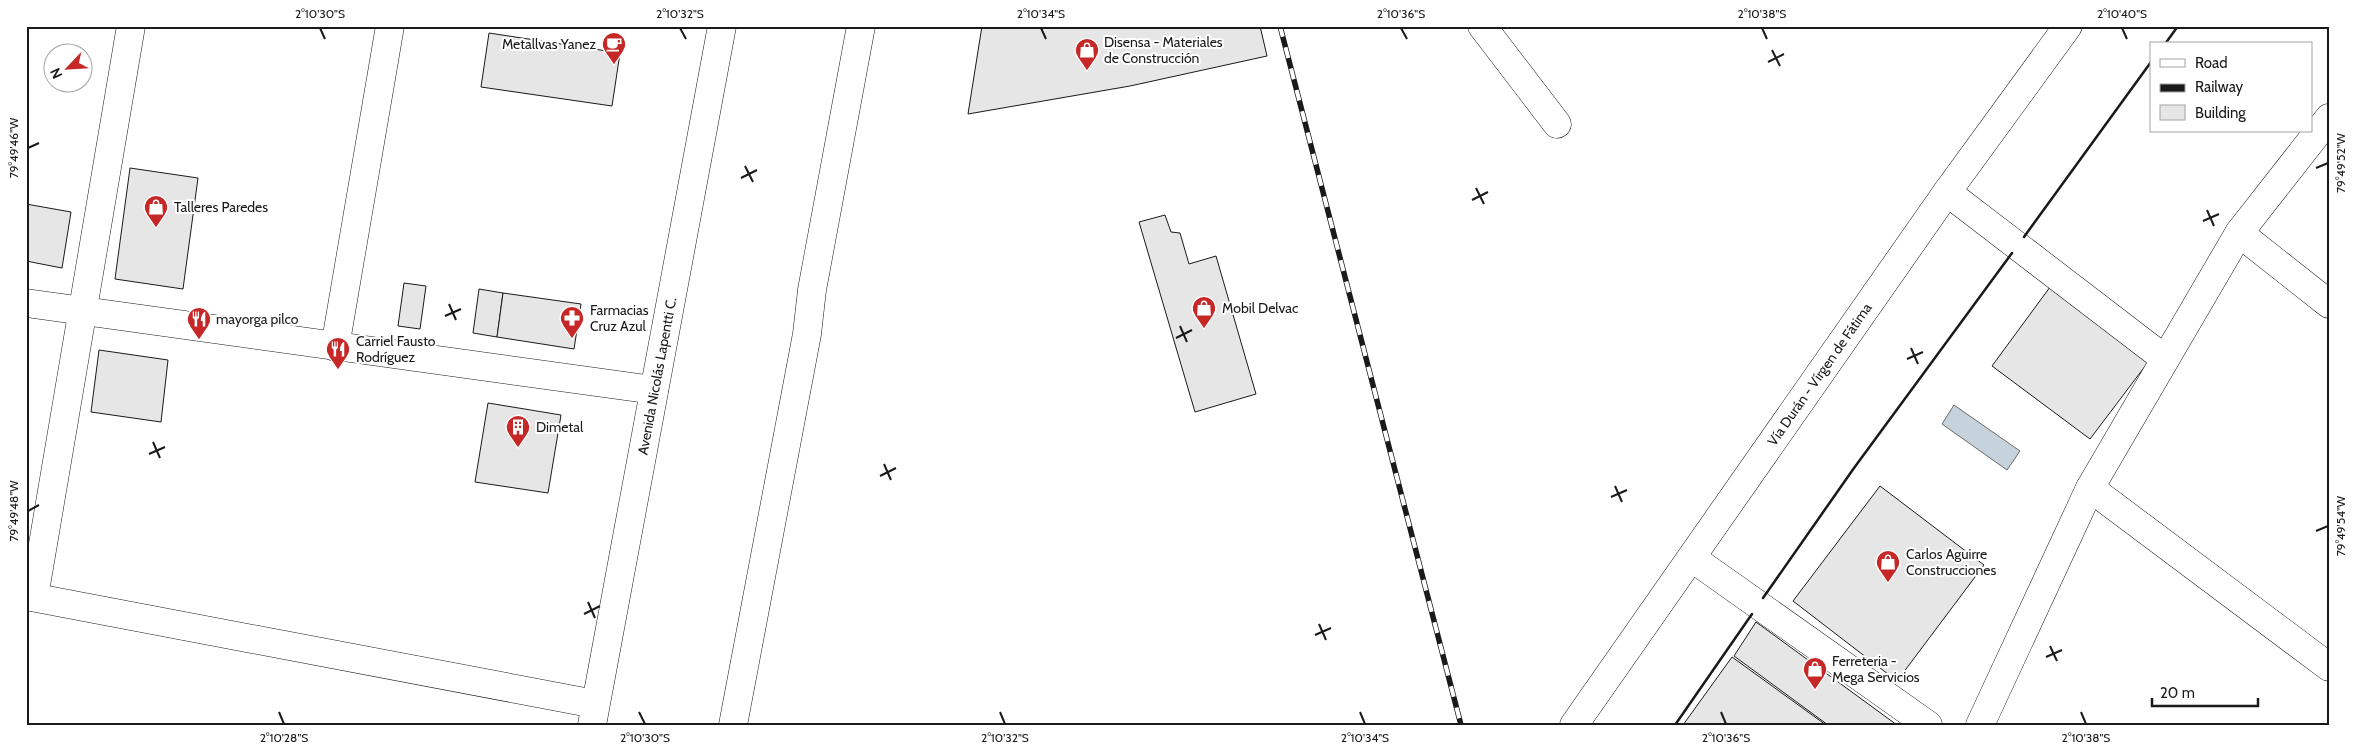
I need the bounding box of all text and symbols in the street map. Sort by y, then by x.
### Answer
text: 2°10'30"S [295,6,345,21]
text: 2°10'32"S [656,6,704,21]
text: 2°10'34"S [1017,6,1065,21]
text: 2°10'36"S [1377,6,1425,21]
text: 2°10'38"S [1738,6,1786,21]
text: 2°10'40"S [2097,6,2147,21]
cafe icon: Metallvas Yanez [601,31,627,65]
place label: Disensa - Materiales de Construcción [1104,33,1223,67]
place label: Metallvas Yanez [502,35,596,53]
shop icon: Disensa - Materiales de Construcción [1074,37,1100,71]
north arrow [42,42,92,92]
legend [2150,42,2312,132]
text: Road [2195,54,2228,72]
text: N [46,65,66,82]
text: Railway [2195,78,2244,96]
text: Building [2195,104,2246,122]
text: 79°49'46"W [6,117,21,178]
text: 79°49'52"W [2333,132,2348,193]
shop icon: Talleres Paredes [143,194,169,228]
place label: Talleres Paredes [174,198,268,216]
shop icon: Mobil Delvac [1191,295,1217,329]
street label: Avenida Nicolás Lapentti C. [633,296,680,456]
place label: Mobil Delvac [1222,299,1298,317]
street label: Vía Durán - Vírgen de Fátima [1763,299,1876,449]
place label: Farmacias Cruz Azul [590,301,649,335]
pharmacy icon: Farmacias Cruz Azul [559,305,585,339]
restaurant icon: mayorga pilco [186,306,212,340]
place label: mayorga pilco [216,310,299,328]
place label: Carriel Fausto Rodríguez [356,332,436,366]
restaurant icon: Carriel Fausto Rodríguez [325,336,351,370]
building icon: Dimetal [505,414,531,448]
place label: Dimetal [536,418,584,436]
text: 79°49'48"W [6,480,21,542]
text: 79°49'54"W [2333,495,2348,556]
place label: Carlos Aguirre Construcciones [1906,545,1997,579]
shop icon: Carlos Aguirre Construcciones [1875,549,1901,583]
place label: Ferreteria - Mega Servicios [1832,652,1920,686]
shop icon: Ferreteria - Mega Servicios [1802,656,1828,690]
scale bar [2152,676,2259,708]
text: 20 m [2160,684,2195,702]
text: 2°10'28"S [260,730,308,745]
text: 2°10'30"S [620,730,670,745]
text: 2°10'32"S [981,730,1029,745]
text: 2°10'34"S [1341,730,1389,745]
text: 2°10'36"S [1702,730,1750,745]
text: 2°10'38"S [2062,730,2110,745]

